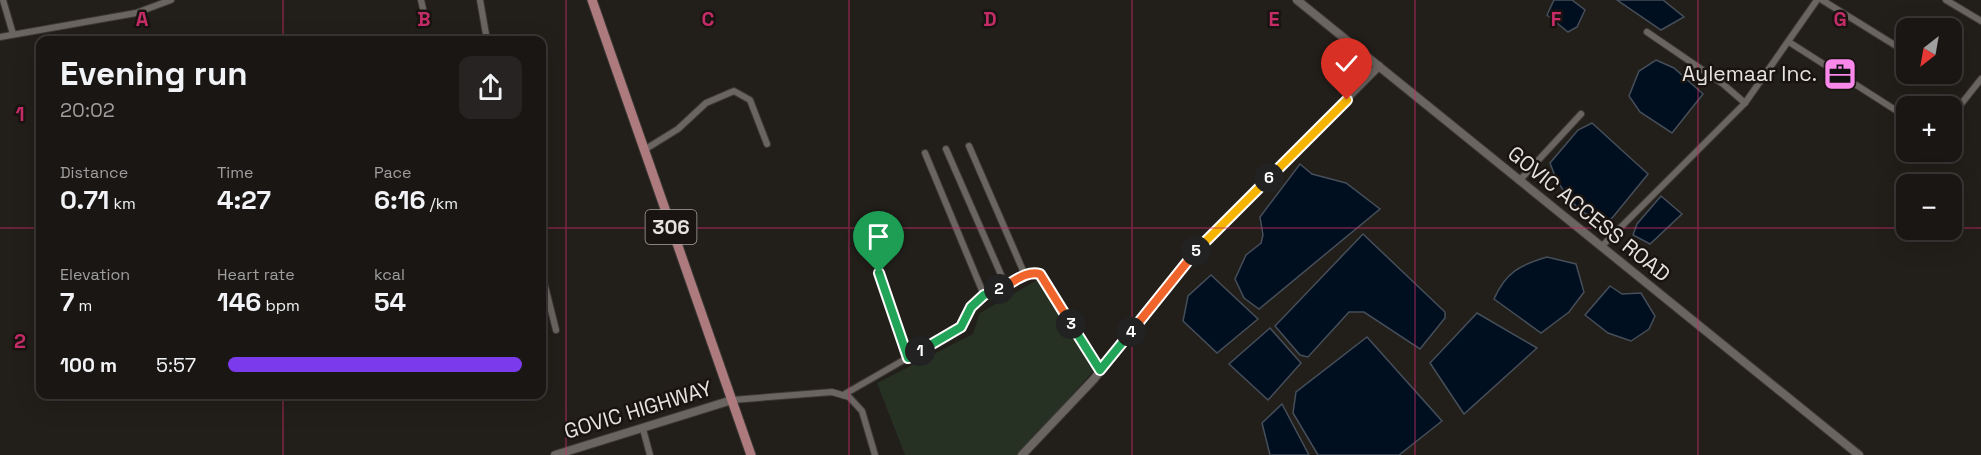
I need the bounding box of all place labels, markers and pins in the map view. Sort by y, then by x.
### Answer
pin [1321,38,1372,100]
office icon: Aylemaar Inc. [1822,56,1858,92]
place label: Aylemaar Inc. [1682,60,1817,87]
pin: 6 [1254,163,1284,193]
pin [853,211,904,273]
pin: 5 [1181,236,1211,266]
pin: 2 [984,274,1014,304]
pin: 3 [1056,309,1086,339]
pin: 4 [1116,317,1146,347]
pin: 1 [905,336,935,366]

